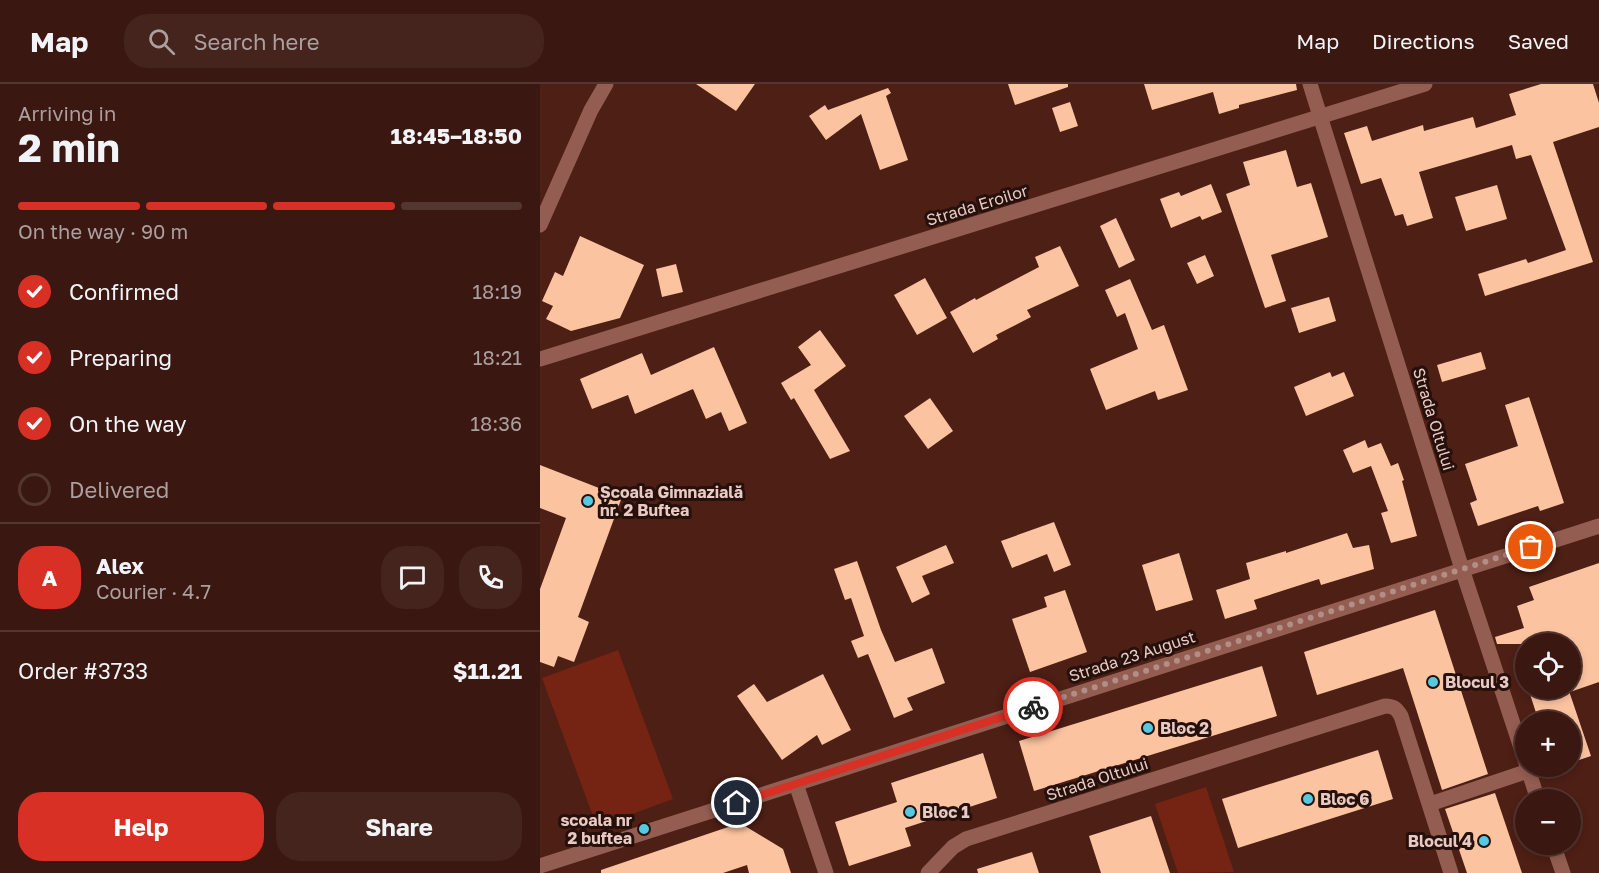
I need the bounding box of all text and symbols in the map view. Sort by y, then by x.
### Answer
search box [124,14,544,68]
text: Map [30,25,88,58]
icon: search [145,25,178,58]
text: Search here [193,28,319,55]
text: Map [1296,28,1339,54]
text: Directions [1372,28,1475,54]
text: Saved [1508,28,1569,54]
text: Arriving in [18,101,116,125]
text: 18:45–18:50 [391,122,522,149]
text: 2 min [18,124,120,171]
street label: Strada Eroilor [924,180,1030,230]
text: On the way · 90 m [18,219,188,243]
icon: check [18,275,51,308]
text: Confirmed [69,278,179,305]
text: 18:19 [472,279,522,303]
icon: check [18,341,51,374]
text: Preparing [69,344,172,371]
text: 18:21 [473,345,522,369]
street label: Strada Oltului [1409,365,1459,473]
icon: check [18,407,51,440]
text: On the way [69,410,187,437]
text: 18:36 [470,411,522,435]
text: Delivered [69,476,169,503]
place label: Școala Gimnazială nr. 2 Buftea [600,482,743,520]
marker: Școala Gimnazială nr. 2 Buftea [581,494,595,508]
pin [1505,521,1556,572]
icon: bag [1514,530,1547,563]
button: chat [381,546,444,609]
button: phone [459,546,522,609]
text: Alex [96,552,144,579]
text: A [42,564,57,591]
text: Courier · 4.7 [96,579,211,603]
street label: Strada 23 August [1066,626,1198,686]
map controls [1515,633,1581,855]
button: locate [1515,633,1581,699]
text: Order #3733 [18,657,148,684]
text: $11.21 [453,657,522,684]
place label: Blocul 3 [1445,672,1509,692]
marker: Blocul 3 [1426,675,1440,689]
courier [1003,677,1063,737]
icon: bike [1017,691,1050,724]
button: + [1515,711,1581,777]
place label: Bloc 2 [1160,718,1209,738]
marker: Bloc 2 [1141,721,1155,735]
street label: Strada Oltului [1043,753,1151,805]
pin [711,777,762,828]
icon: home [720,786,753,819]
place label: Bloc 6 [1320,789,1370,809]
button: − [1515,789,1581,855]
button: Help [18,792,264,861]
button: Share [276,792,522,861]
marker: Bloc 6 [1301,792,1315,806]
place label: Bloc 1 [922,802,970,822]
marker: Bloc 1 [903,805,917,819]
place label: scoala nr 2 buftea [560,810,632,848]
marker: scoala nr 2 buftea [637,822,651,836]
place label: Blocul 4 [1408,831,1472,851]
marker: Blocul 4 [1477,834,1491,848]

